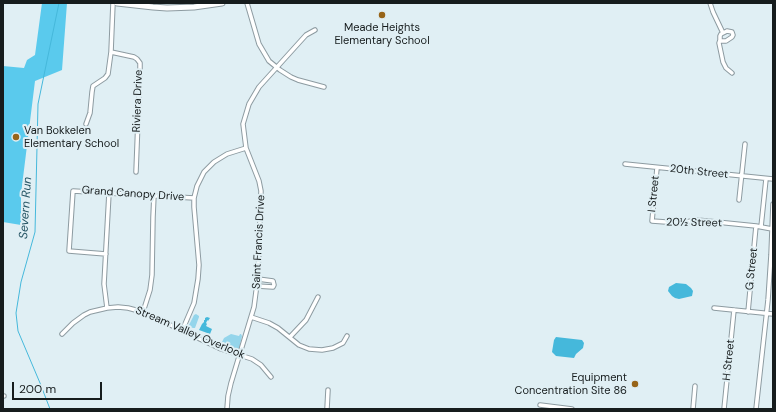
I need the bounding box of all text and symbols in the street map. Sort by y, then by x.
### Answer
marker: Meade Heights Elementary School [377,10,387,20]
place label: Meade Heights Elementary School [334,21,430,47]
street label: Riviera Drive [130,69,146,133]
place label: Van Bokkelen Elementary School [24,124,119,150]
marker: Van Bokkelen Elementary School [11,132,21,142]
street label: 20th Street [669,162,729,182]
street label: I Street [646,175,662,213]
water label: Severn Run [17,176,35,240]
street label: Grand Canopy Drive [81,184,185,204]
street label: Saint Francis Drive [250,195,268,289]
street label: 20½ Street [666,216,722,230]
street label: G Street [743,247,761,291]
street label: Stream Valley Overlook [133,304,247,362]
street label: H Street [720,339,738,381]
place label: Equipment Concentration Site 86 [515,371,627,397]
scale bar [14,374,104,400]
marker: Equipment Concentration Site 86 [630,379,640,389]
text: 200 m [19,381,56,397]

